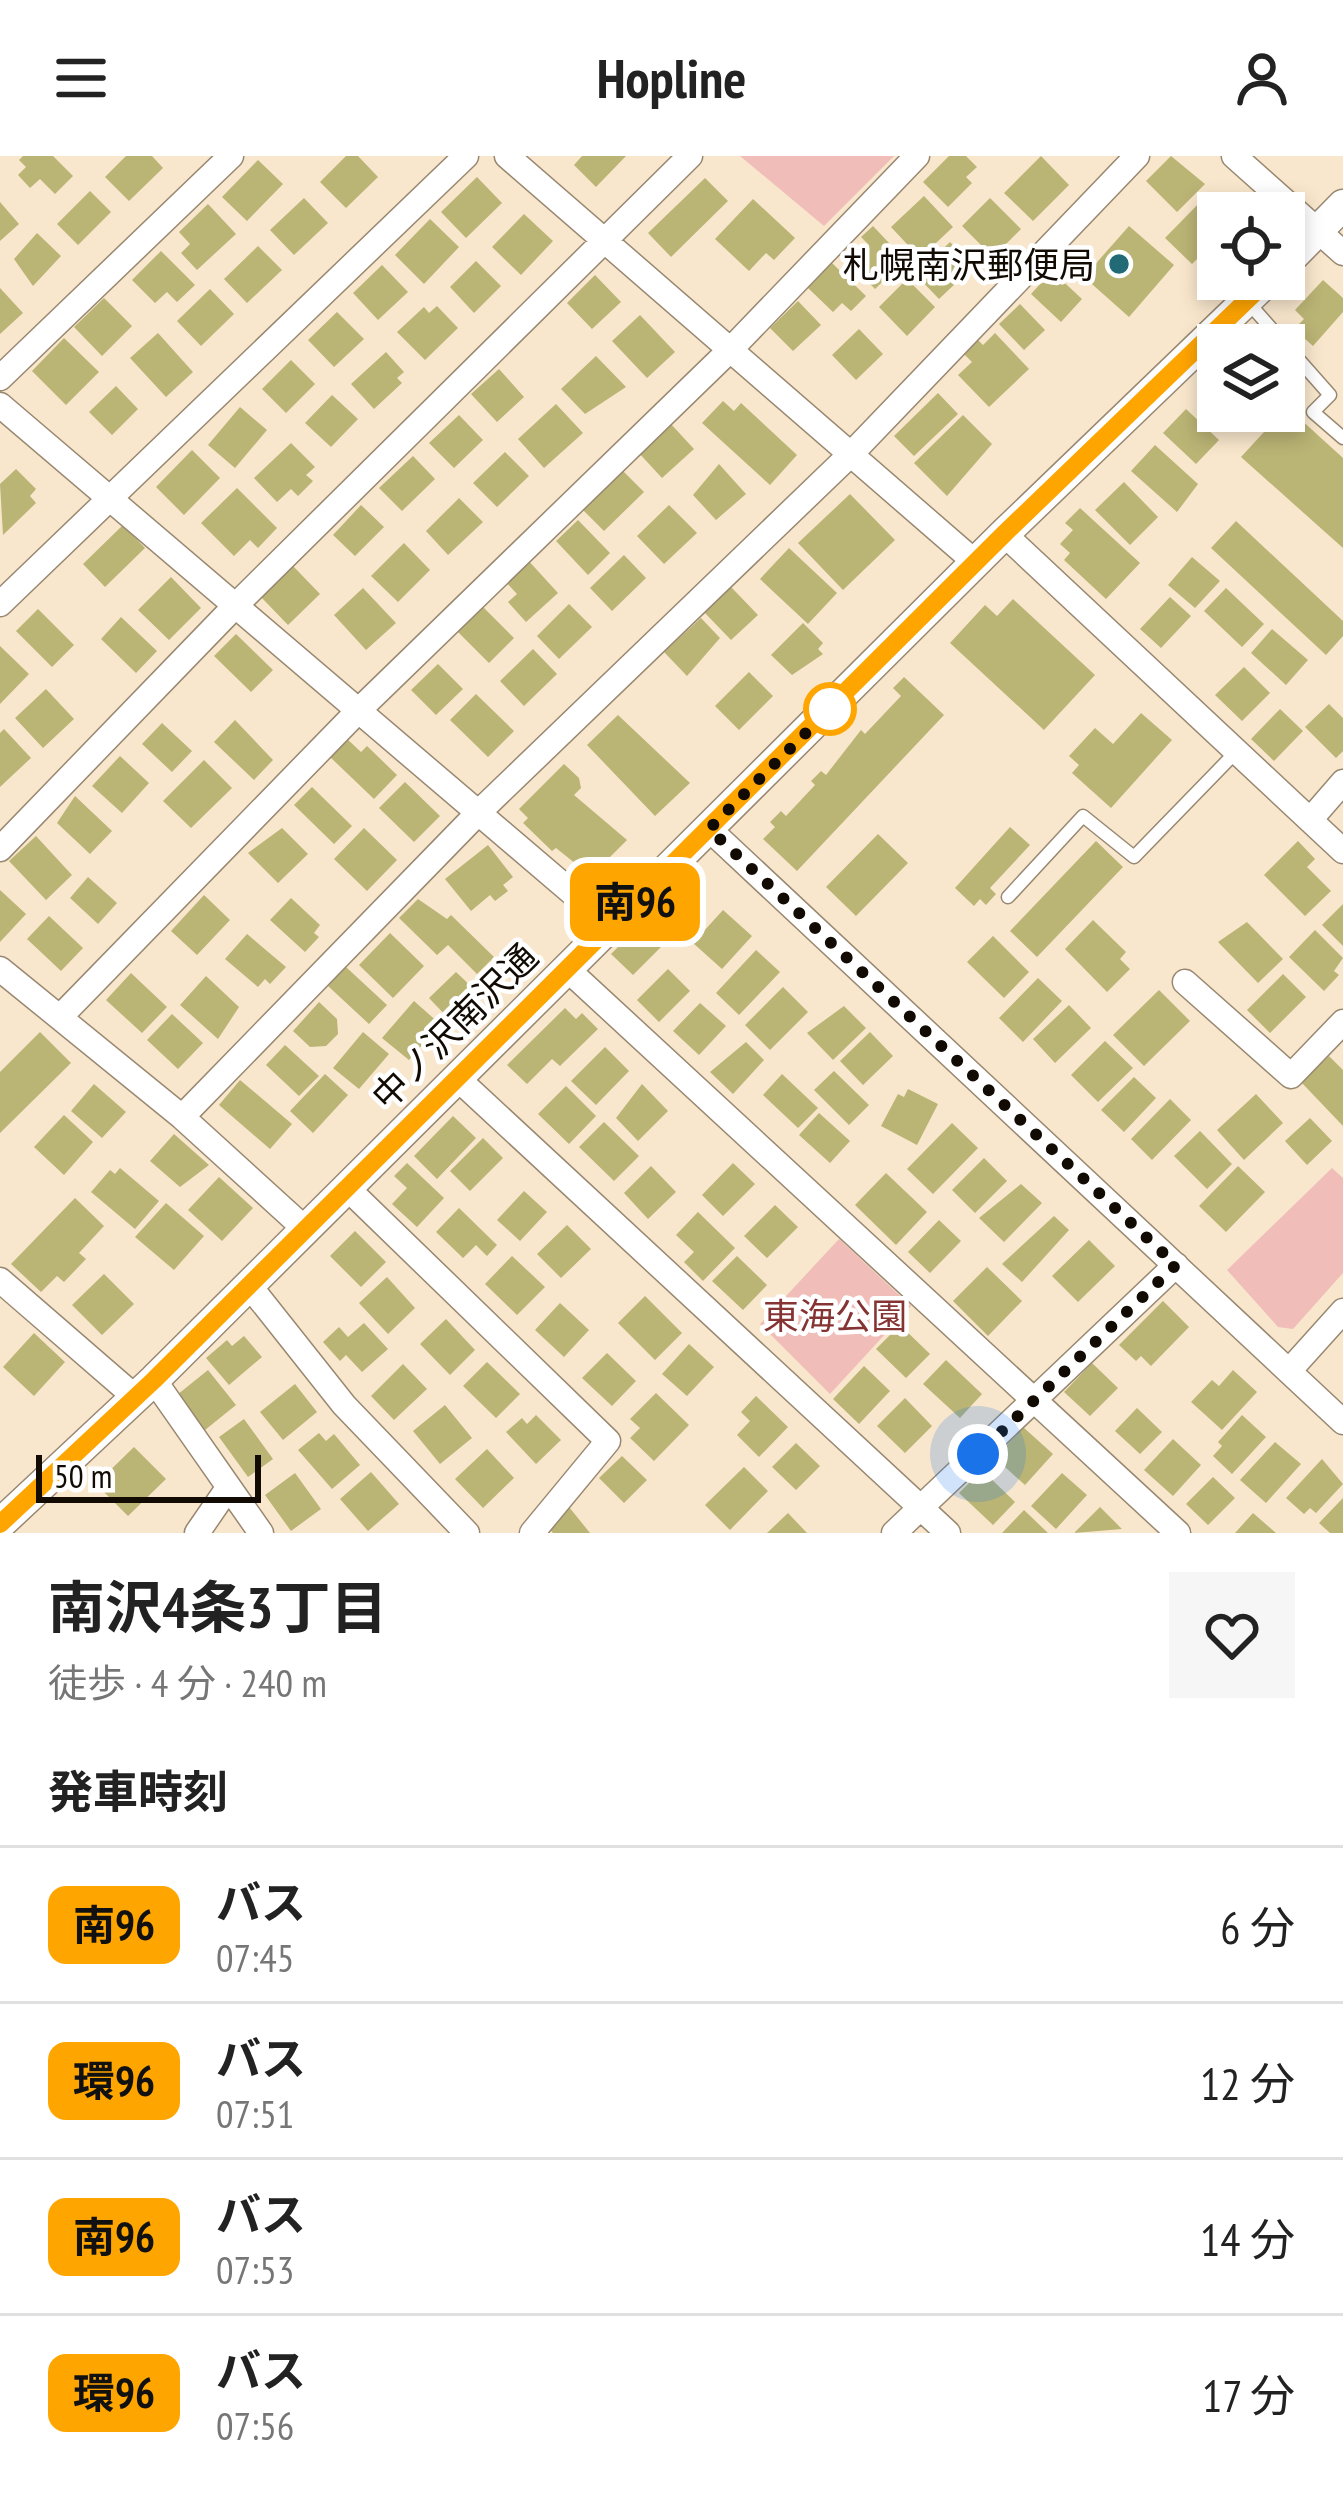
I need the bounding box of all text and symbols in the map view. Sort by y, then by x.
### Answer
text: Hopline [597,43,746,113]
icon: menu [48,45,114,111]
icon: person [1229,45,1295,111]
map controls [1197,192,1305,432]
button: locate [1197,192,1305,300]
place label: 札幌南沢郵便局 [843,241,1095,288]
marker: 札幌南沢郵便局 [1106,251,1132,277]
button: layers [1197,324,1305,432]
unlabelled marker [805,684,855,734]
line badge: 南96 [566,863,704,941]
text: 南96 [594,874,676,929]
street label: 中ノ沢南沢通 [361,933,547,1119]
park label: 東海公園 [763,1292,907,1339]
your location [948,1424,1008,1484]
scale bar [36,1449,261,1502]
text: 50 m [54,1454,112,1497]
text: 南沢4条3丁目 [48,1570,388,1644]
button: heart [1169,1572,1295,1698]
text: 徒歩 · 4 分 · 240 m [48,1657,327,1708]
text: 発車時刻 [48,1762,228,1820]
text: バス [216,1873,306,1931]
text: 南96 [73,1897,155,1952]
text: 6 分 [1220,1898,1295,1956]
text: 07:45 [216,1932,294,1983]
text: バス [216,2029,306,2087]
text: 環96 [73,2053,155,2108]
text: 12 分 [1200,2054,1295,2112]
text: 07:51 [216,2088,294,2139]
text: バス [216,2185,306,2243]
text: 南96 [73,2209,155,2264]
text: 14 分 [1200,2210,1295,2268]
text: 07:53 [216,2244,294,2295]
text: バス [216,2341,306,2399]
text: 環96 [73,2365,155,2420]
text: 17 分 [1202,2366,1295,2424]
text: 07:56 [216,2400,294,2451]

